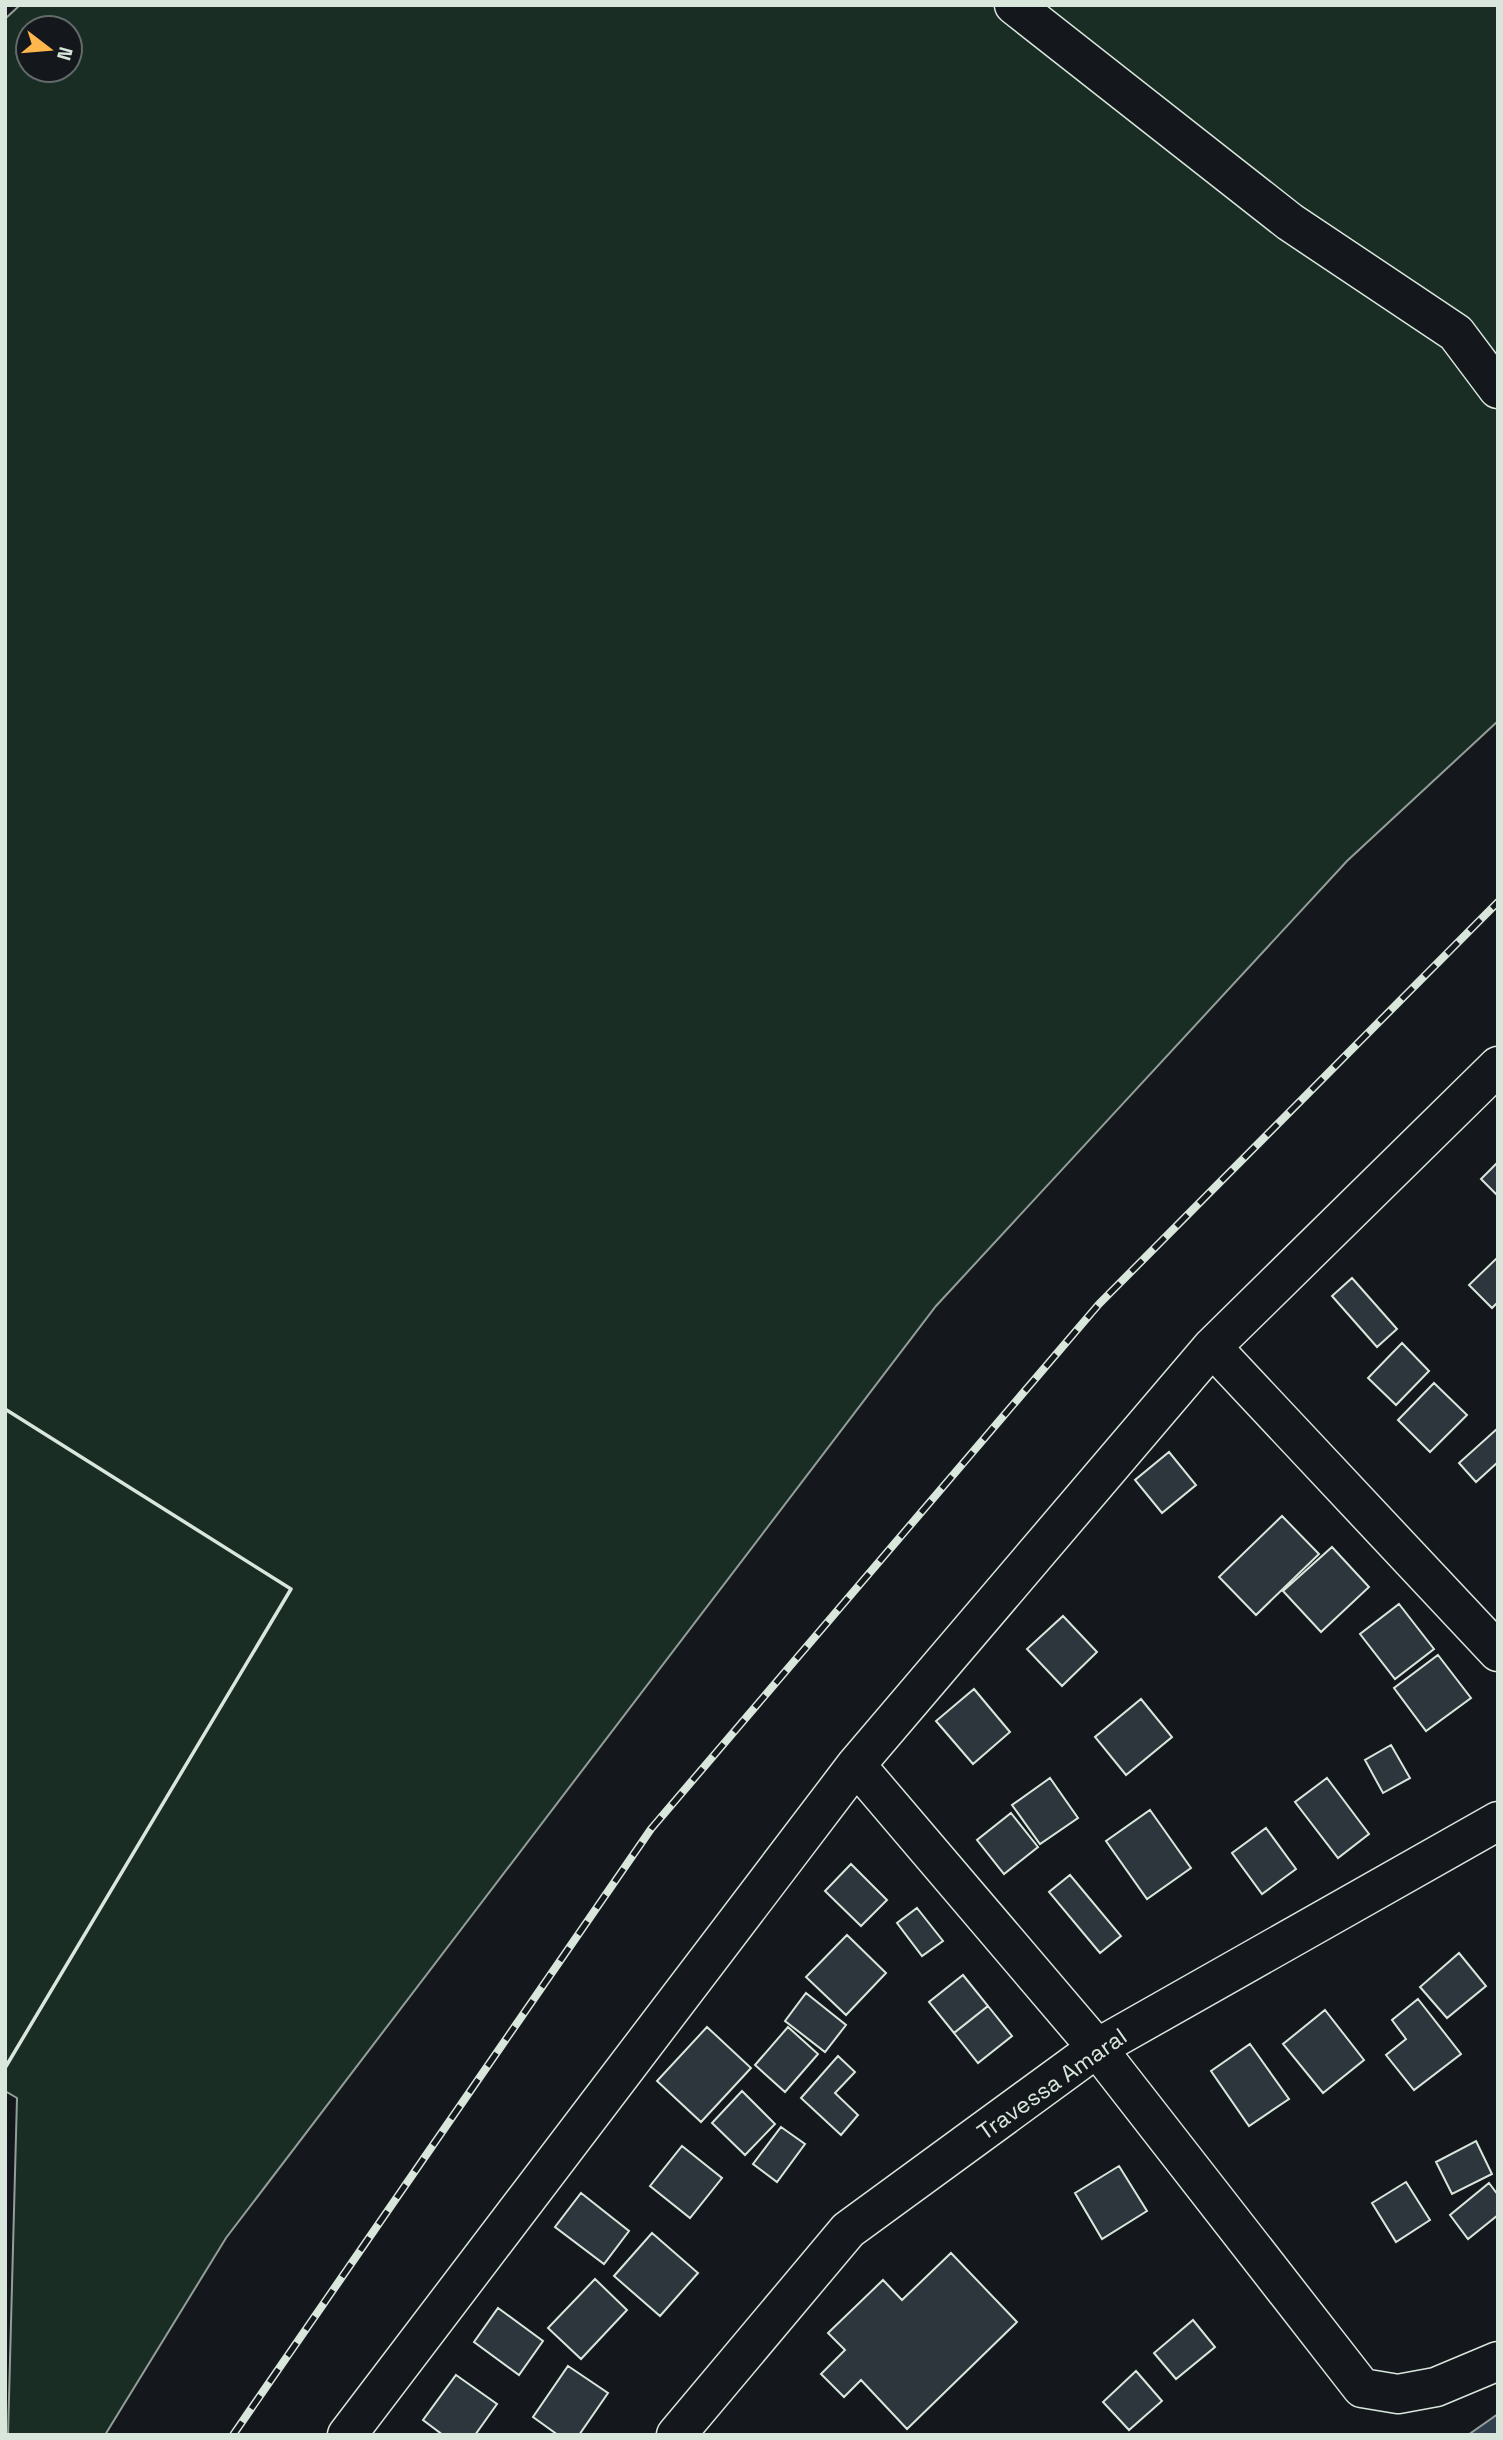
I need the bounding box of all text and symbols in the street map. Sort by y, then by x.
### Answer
north arrow [14,14,84,84]
text: N [51,44,79,63]
street label: Travessa Amaral [971,2021,1133,2147]

